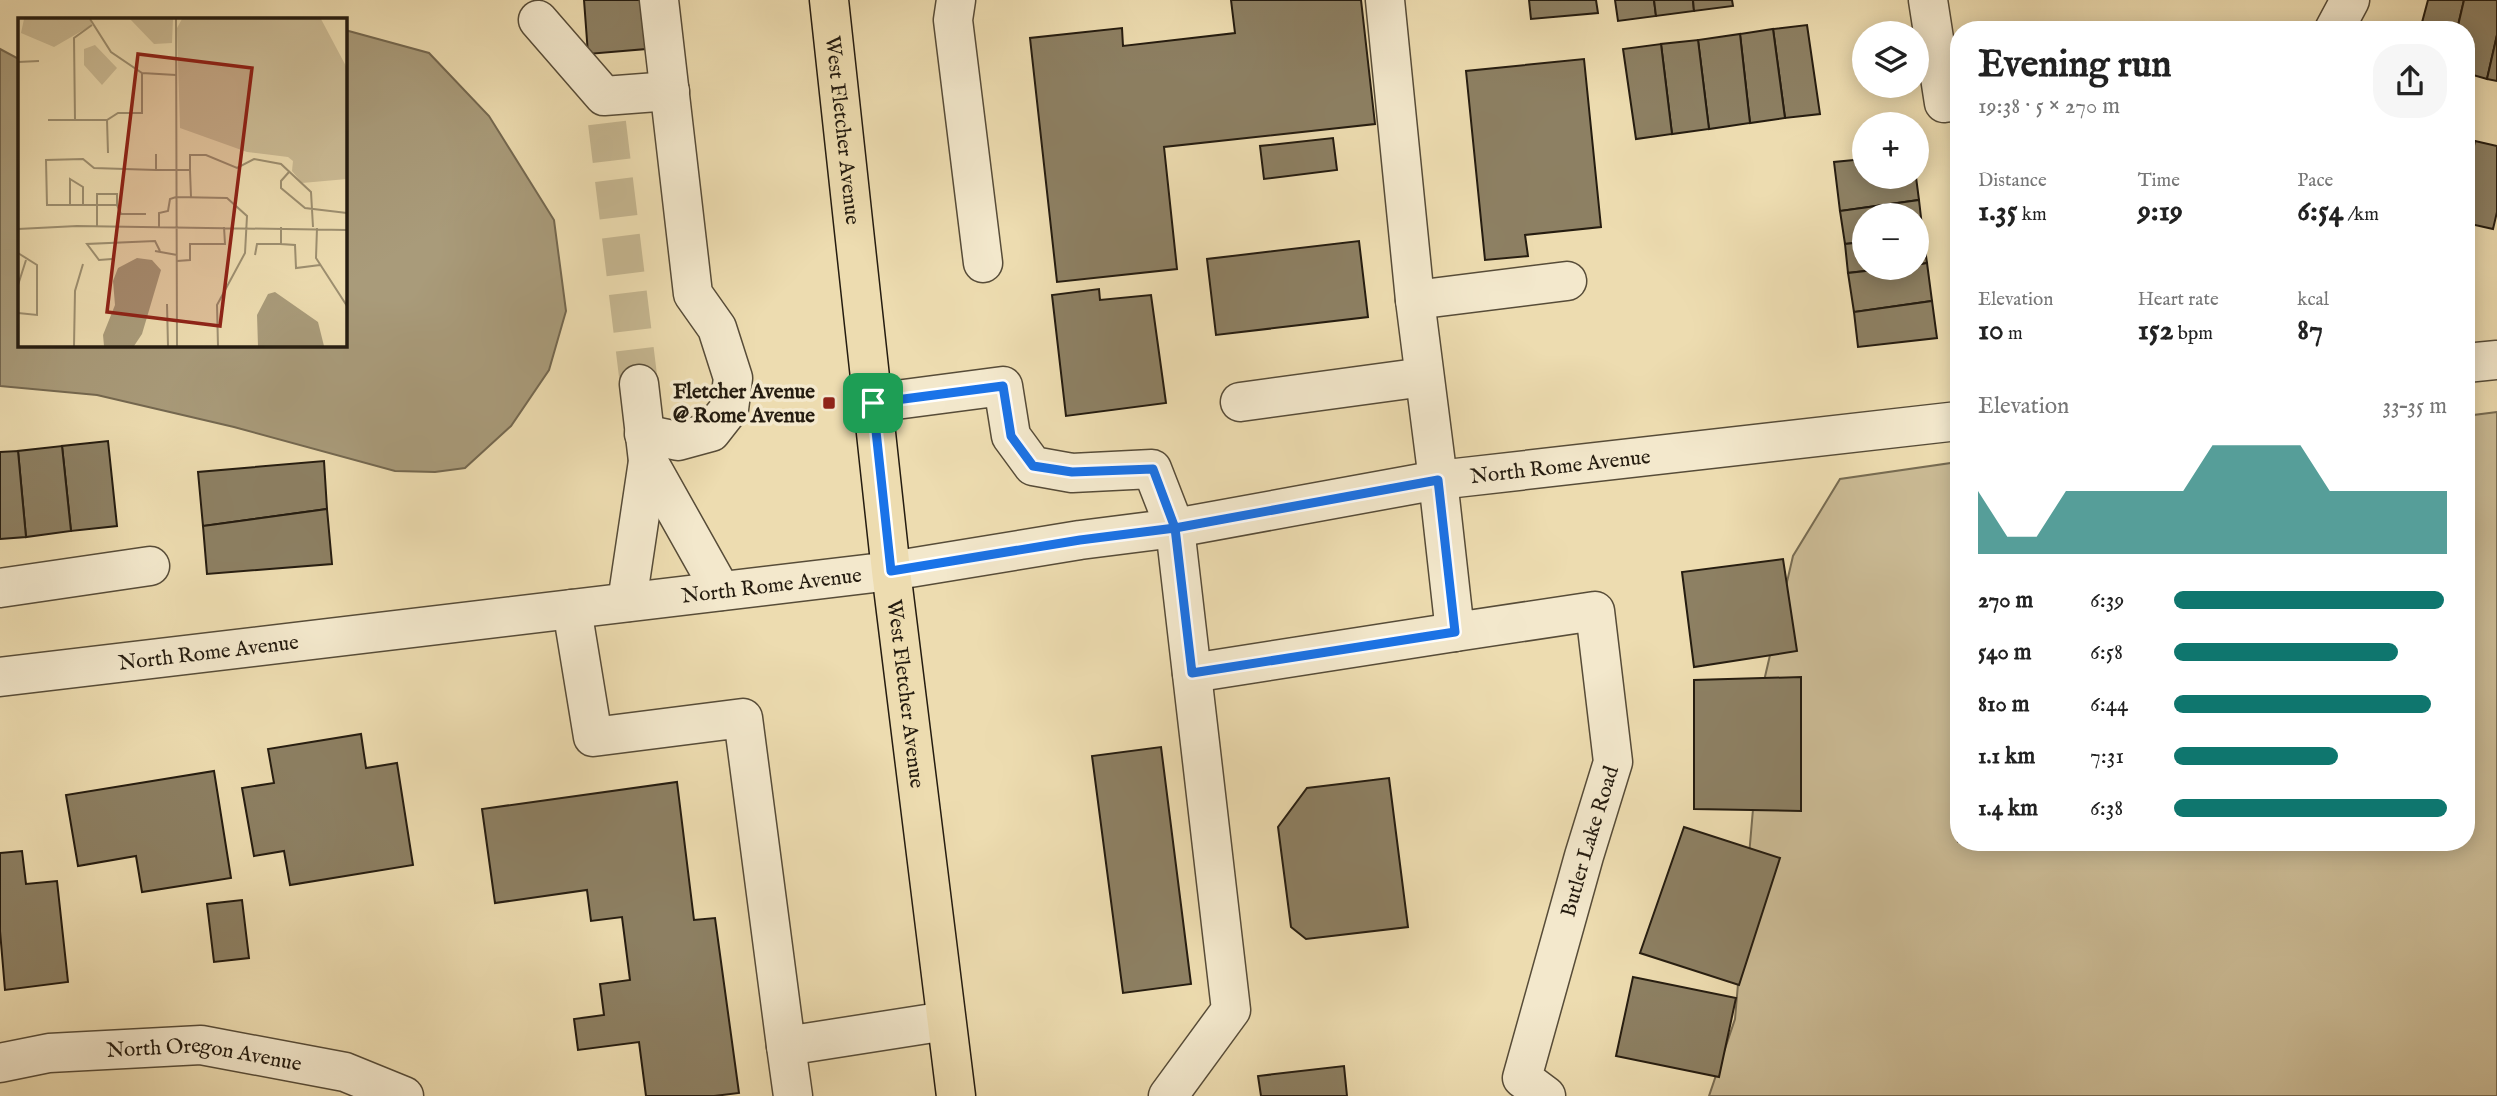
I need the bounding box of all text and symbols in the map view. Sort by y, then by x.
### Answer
inset map [18,18,346,346]
map controls [1852,21,1929,280]
button: layers [1852,21,1929,98]
street label: West Fletcher Avenue [818,34,865,227]
text: Evening run [1978,42,2172,90]
button: share [2373,44,2447,118]
text: 19:38 · 5 × 270 m [1978,92,2120,121]
button: + [1852,112,1929,189]
text: Distance [1978,169,2047,193]
text: Time [2138,169,2180,193]
text: Pace [2297,169,2333,193]
text: 1.35 [1978,193,2018,231]
text: 9:19 [2138,193,2183,231]
text: 6:54 [2297,193,2343,231]
button: − [1852,203,1929,280]
text: km [2018,203,2047,227]
text: /km [2343,203,2379,227]
text: Elevation [1978,288,2053,312]
text: Heart rate [2138,288,2219,312]
text: kcal [2297,288,2329,312]
text: 10 [1978,312,2004,350]
text: 152 [2138,312,2174,350]
text: 87 [2297,312,2323,350]
text: m [2004,322,2023,346]
text: bpm [2174,322,2213,346]
pin [843,373,903,433]
place label: Fletcher Avenue @ Rome Avenue [673,379,815,430]
icon: arrive [854,384,892,422]
text: Elevation [1978,392,2069,421]
text: 33–35 m [2382,392,2447,421]
marker: Fletcher Avenue @ Rome Avenue [821,395,837,411]
street label: North Rome Avenue [1469,444,1652,491]
street label: North Rome Avenue [680,563,864,611]
text: 270 m [1978,586,2033,615]
text: 6:39 [2090,586,2124,615]
street label: West Fletcher Avenue [880,598,930,790]
street label: North Rome Avenue [117,630,301,678]
text: 540 m [1978,638,2032,667]
text: 6:58 [2090,638,2123,667]
text: 810 m [1978,690,2030,719]
text: 6:44 [2090,690,2128,719]
text: 1.1 km [1978,742,2035,771]
text: 7:31 [2090,742,2124,771]
street label: Butler Lake Road [1556,762,1626,920]
text: 1.4 km [1978,794,2038,823]
text: 6:38 [2090,794,2123,823]
street label: North Oregon Avenue [106,1033,304,1079]

